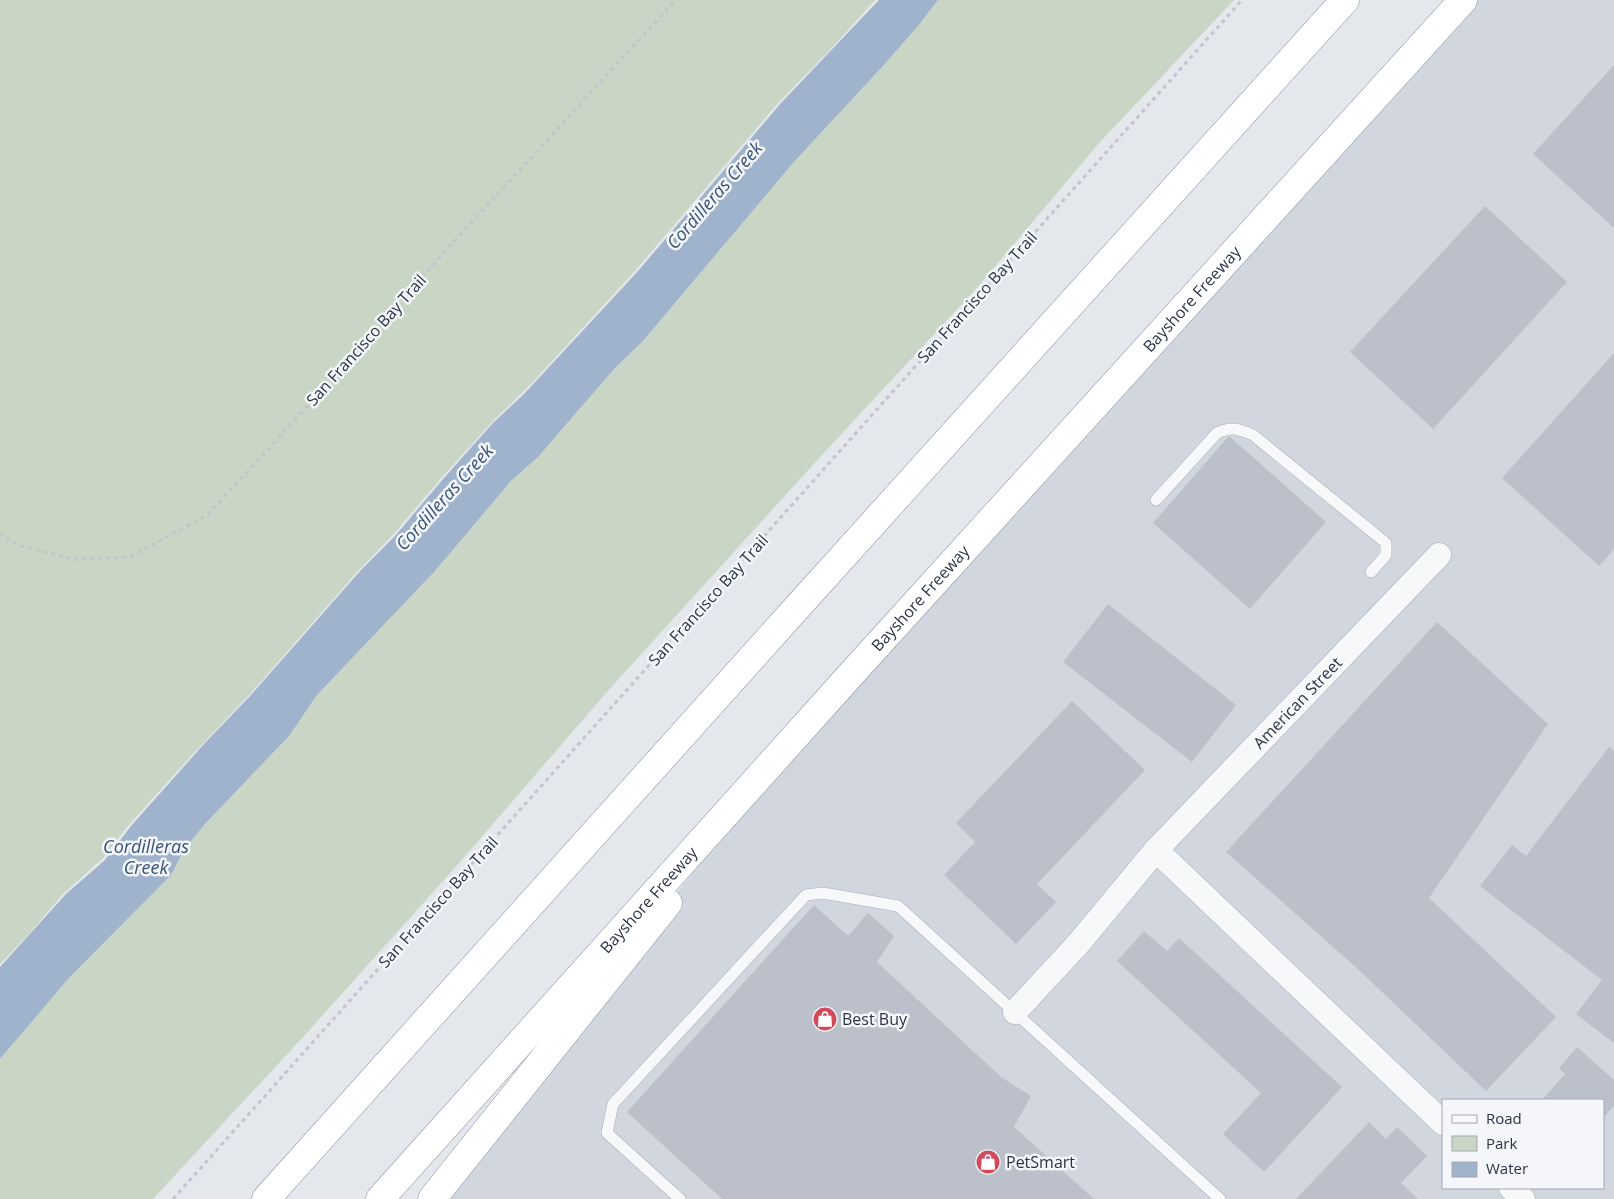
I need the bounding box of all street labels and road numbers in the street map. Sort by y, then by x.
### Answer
street label: San Francisco Bay Trail [912,227,1042,367]
street label: Bayshore Freeway [1138,240,1246,357]
street label: San Francisco Bay Trail [301,270,431,410]
street label: San Francisco Bay Trail [643,530,773,670]
street label: Bayshore Freeway [866,540,975,656]
street label: American Street [1248,652,1347,753]
street label: San Francisco Bay Trail [373,832,503,972]
street label: Bayshore Freeway [595,841,703,958]

